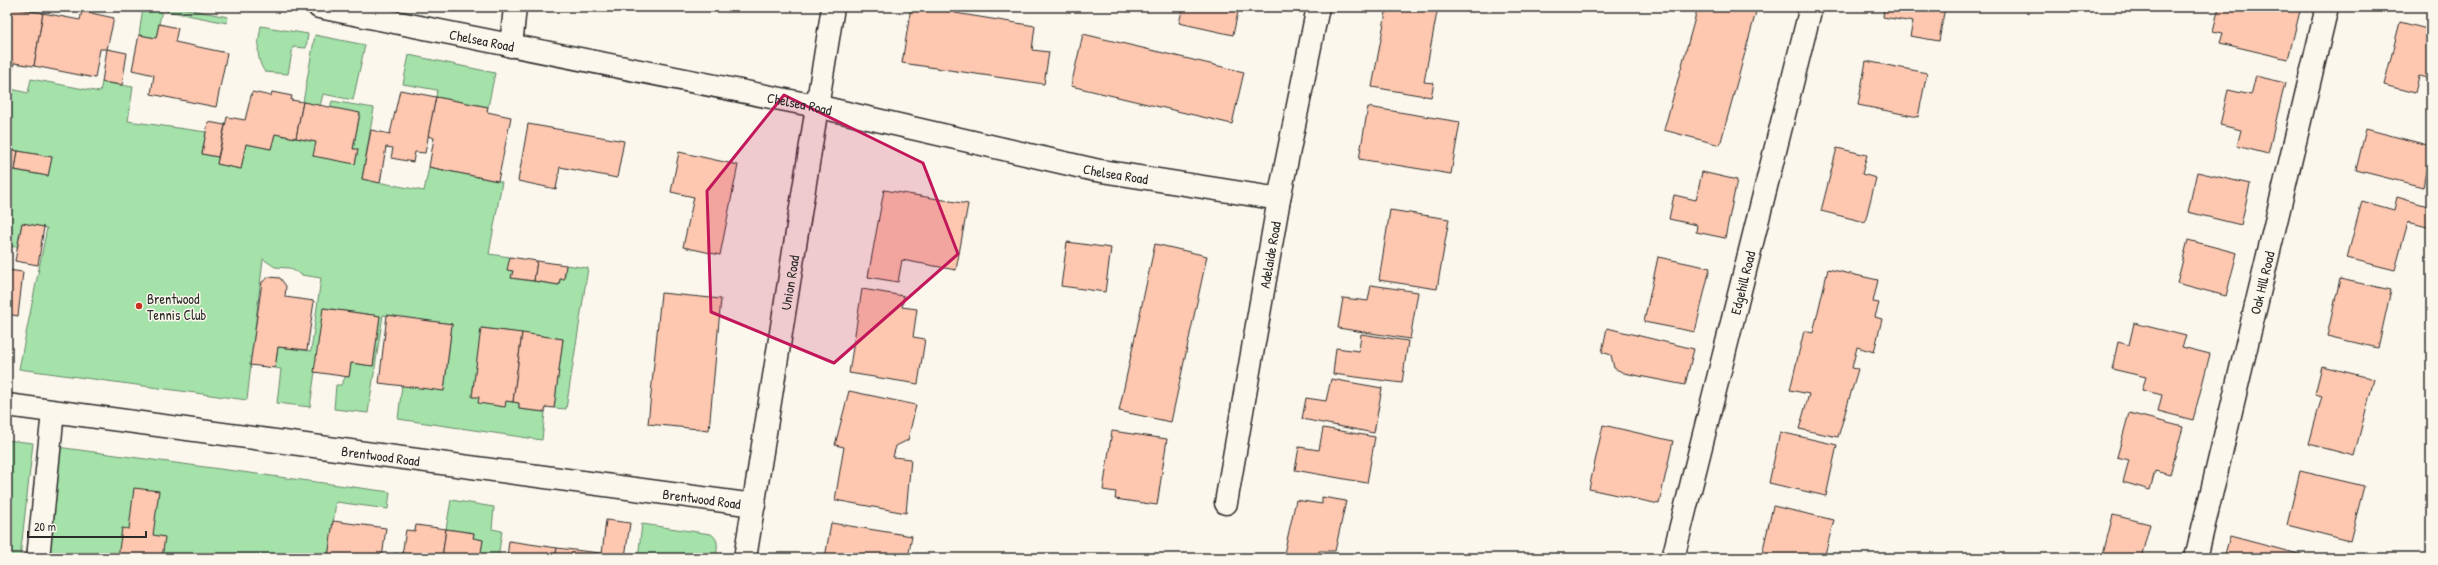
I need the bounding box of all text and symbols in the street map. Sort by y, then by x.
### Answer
street label: Chelsea Road [448,24,516,55]
street label: Chelsea Road [766,87,834,119]
street label: Chelsea Road [1081,158,1150,188]
street label: Adelaide Road [1254,219,1285,290]
street label: Edgehill Road [1725,248,1759,316]
street label: Oak Hill Road [2245,249,2278,316]
street label: Union Road [775,253,803,311]
place label: Brentwood Tennis Club [147,289,207,324]
marker: Brentwood Tennis Club [134,301,144,311]
street label: Brentwood Road [340,440,421,470]
street label: Brentwood Road [662,483,743,513]
scale bar [28,513,146,539]
text: 20 m [34,518,56,535]

